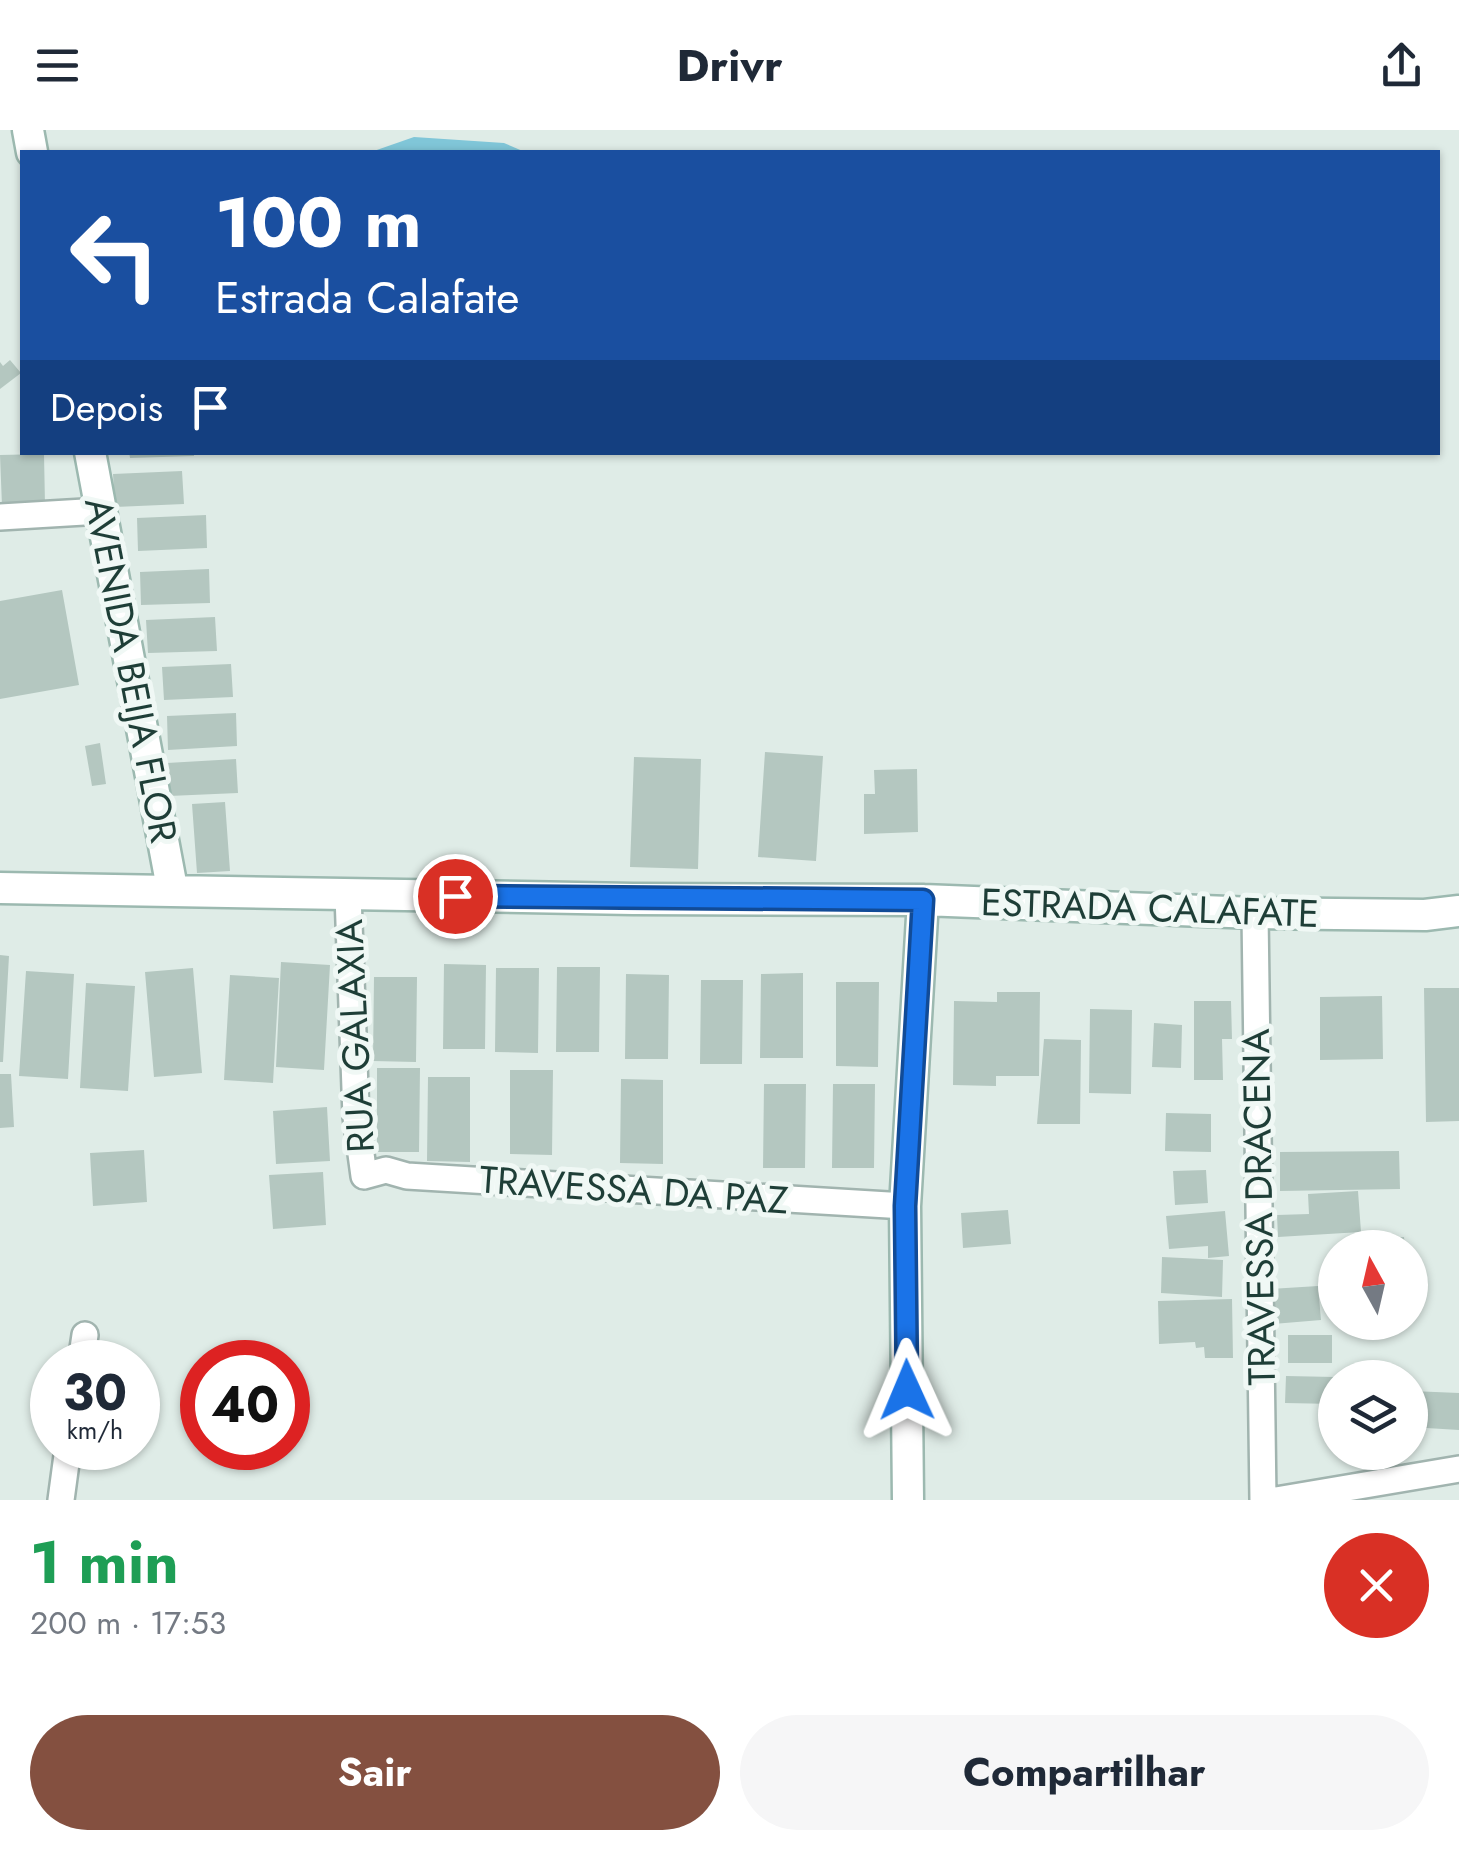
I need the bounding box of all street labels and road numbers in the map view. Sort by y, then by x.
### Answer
street label: AVENIDA BEIJA FLOR [71,493,192,847]
street label: ESTRADA CALAFATE [980,874,1320,941]
street label: RUA GALAXIA [321,918,388,1154]
street label: TRAVESSA DRACENA [1228,1028,1289,1386]
street label: TRAVESSA DA PAZ [478,1151,790,1228]

